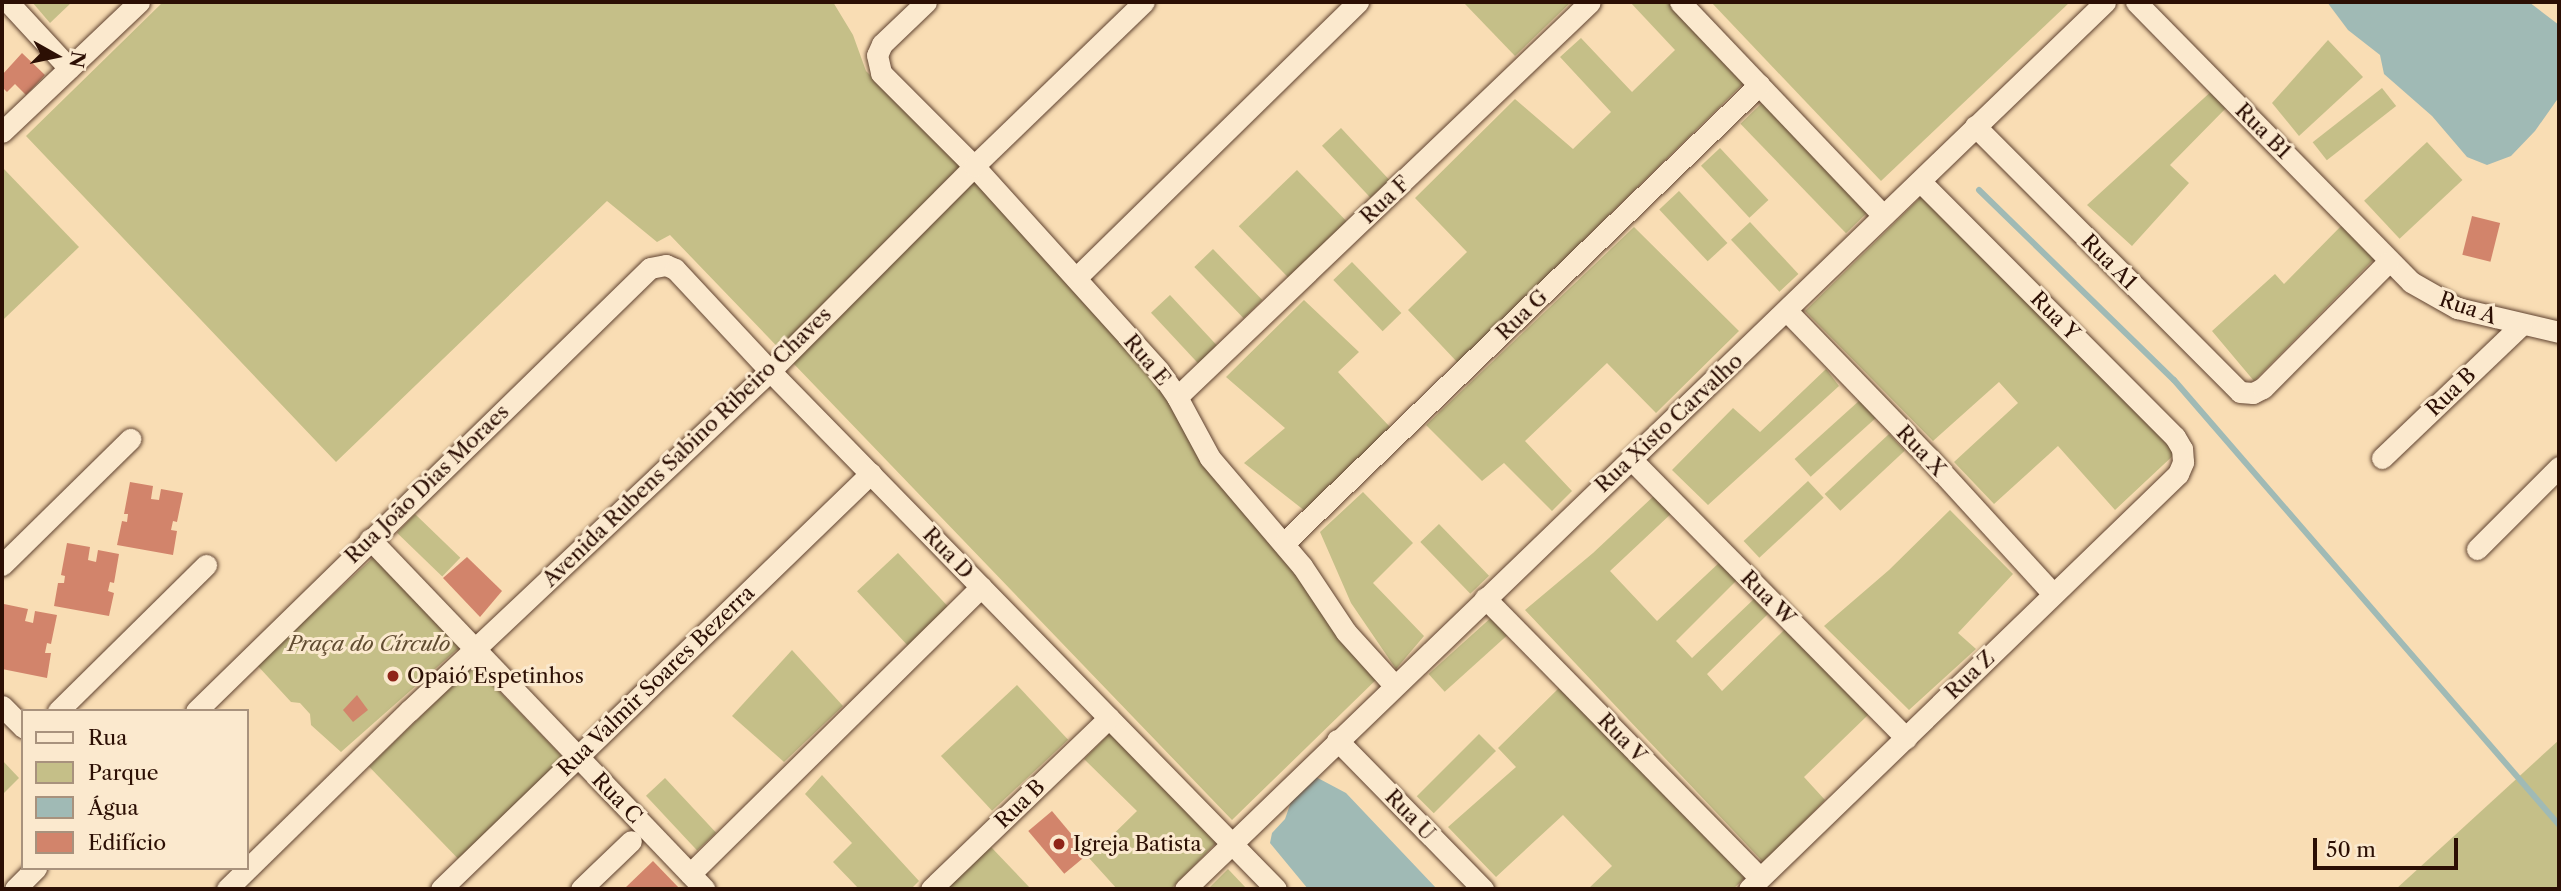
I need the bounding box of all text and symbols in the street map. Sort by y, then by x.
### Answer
north arrow [21,21,91,91]
text: N [65,49,90,69]
street label: Rua B1 [2230,98,2296,164]
street label: Rua F [1355,171,1415,229]
street label: Rua A1 [2076,229,2142,295]
street label: Rua G [1491,284,1553,346]
street label: Rua Y [2025,286,2085,346]
street label: Rua A [2435,286,2501,330]
street label: Avenida Rubens Sabino Ribeiro Chaves [537,302,837,592]
street label: Rua E [1118,329,1176,391]
street label: Rua Xisto Carvalho [1590,348,1748,498]
street label: Rua B [2421,362,2481,422]
street label: Rua João Dias Moraes [340,399,514,569]
street label: Rua X [1891,420,1951,482]
street label: Rua D [917,522,979,584]
street label: Rua W [1735,565,1801,631]
street label: Rua Valmir Soares Bezerra [552,580,760,782]
park label: Praça do Círculo [288,631,450,657]
street label: Rua Z [1940,645,2000,705]
place label: Opaió Espetinhos [407,663,584,689]
marker: Opaió Espetinhos [385,668,401,684]
street label: Rua V [1592,708,1652,768]
legend [21,709,248,870]
text: Rua [88,725,127,750]
text: Parque [88,760,159,785]
street label: Rua C [587,767,647,829]
street label: Rua B [990,774,1050,834]
street label: Rua U [1380,784,1440,846]
text: Água [88,795,139,820]
scale bar [2316,824,2461,868]
text: Edifício [88,830,166,855]
place label: Igreja Batista [1073,831,1202,857]
marker: Igreja Batista [1051,836,1067,852]
text: 50 m [2326,837,2376,862]

